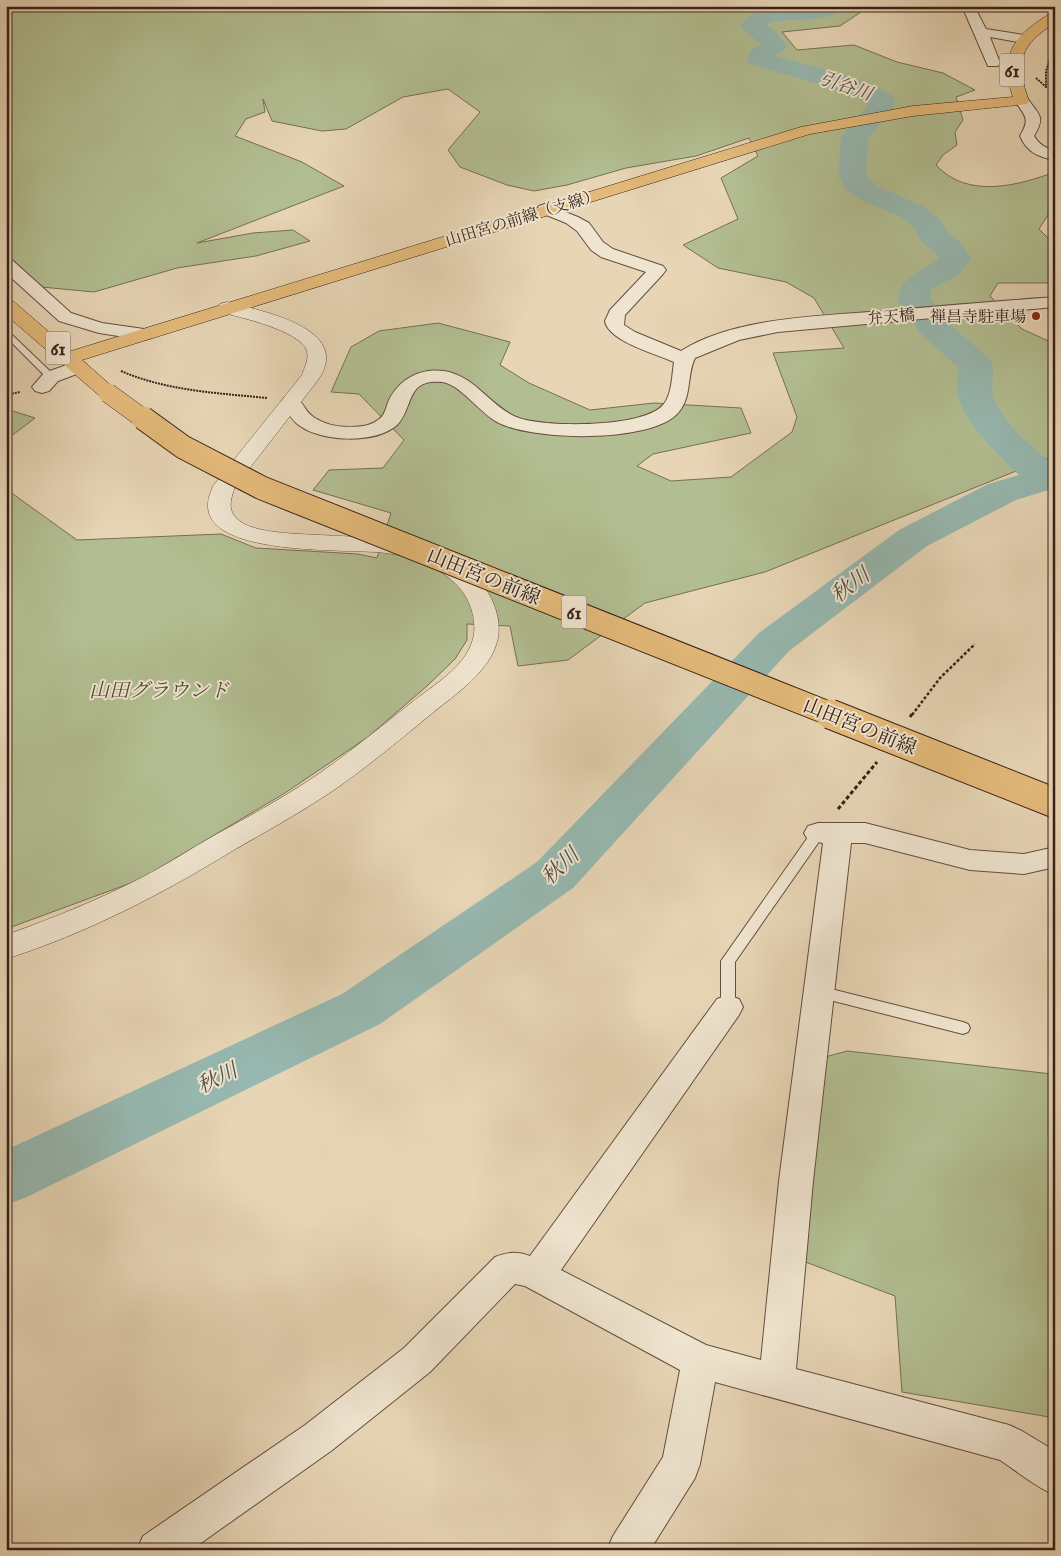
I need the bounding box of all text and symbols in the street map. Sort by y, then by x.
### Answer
road number: 61 [1000,54,1024,86]
water label: 引谷川 [816,68,877,108]
street label: 山田宮の前線（支線） [443,186,602,252]
street label: 弁天橋 [866,306,916,330]
place label: 禅昌寺駐車場 [930,308,1026,328]
marker: 禅昌寺駐車場 [1030,310,1042,322]
road number: 61 [46,332,70,364]
street label: 山田宮の前線 [423,543,544,611]
water label: 秋川 [826,562,877,610]
road number: 61 [562,596,586,628]
park label: 山田グラウンド [89,679,230,704]
street label: 山田宮の前線 [799,693,920,761]
water label: 秋川 [536,842,587,891]
water label: 秋川 [193,1057,244,1101]

